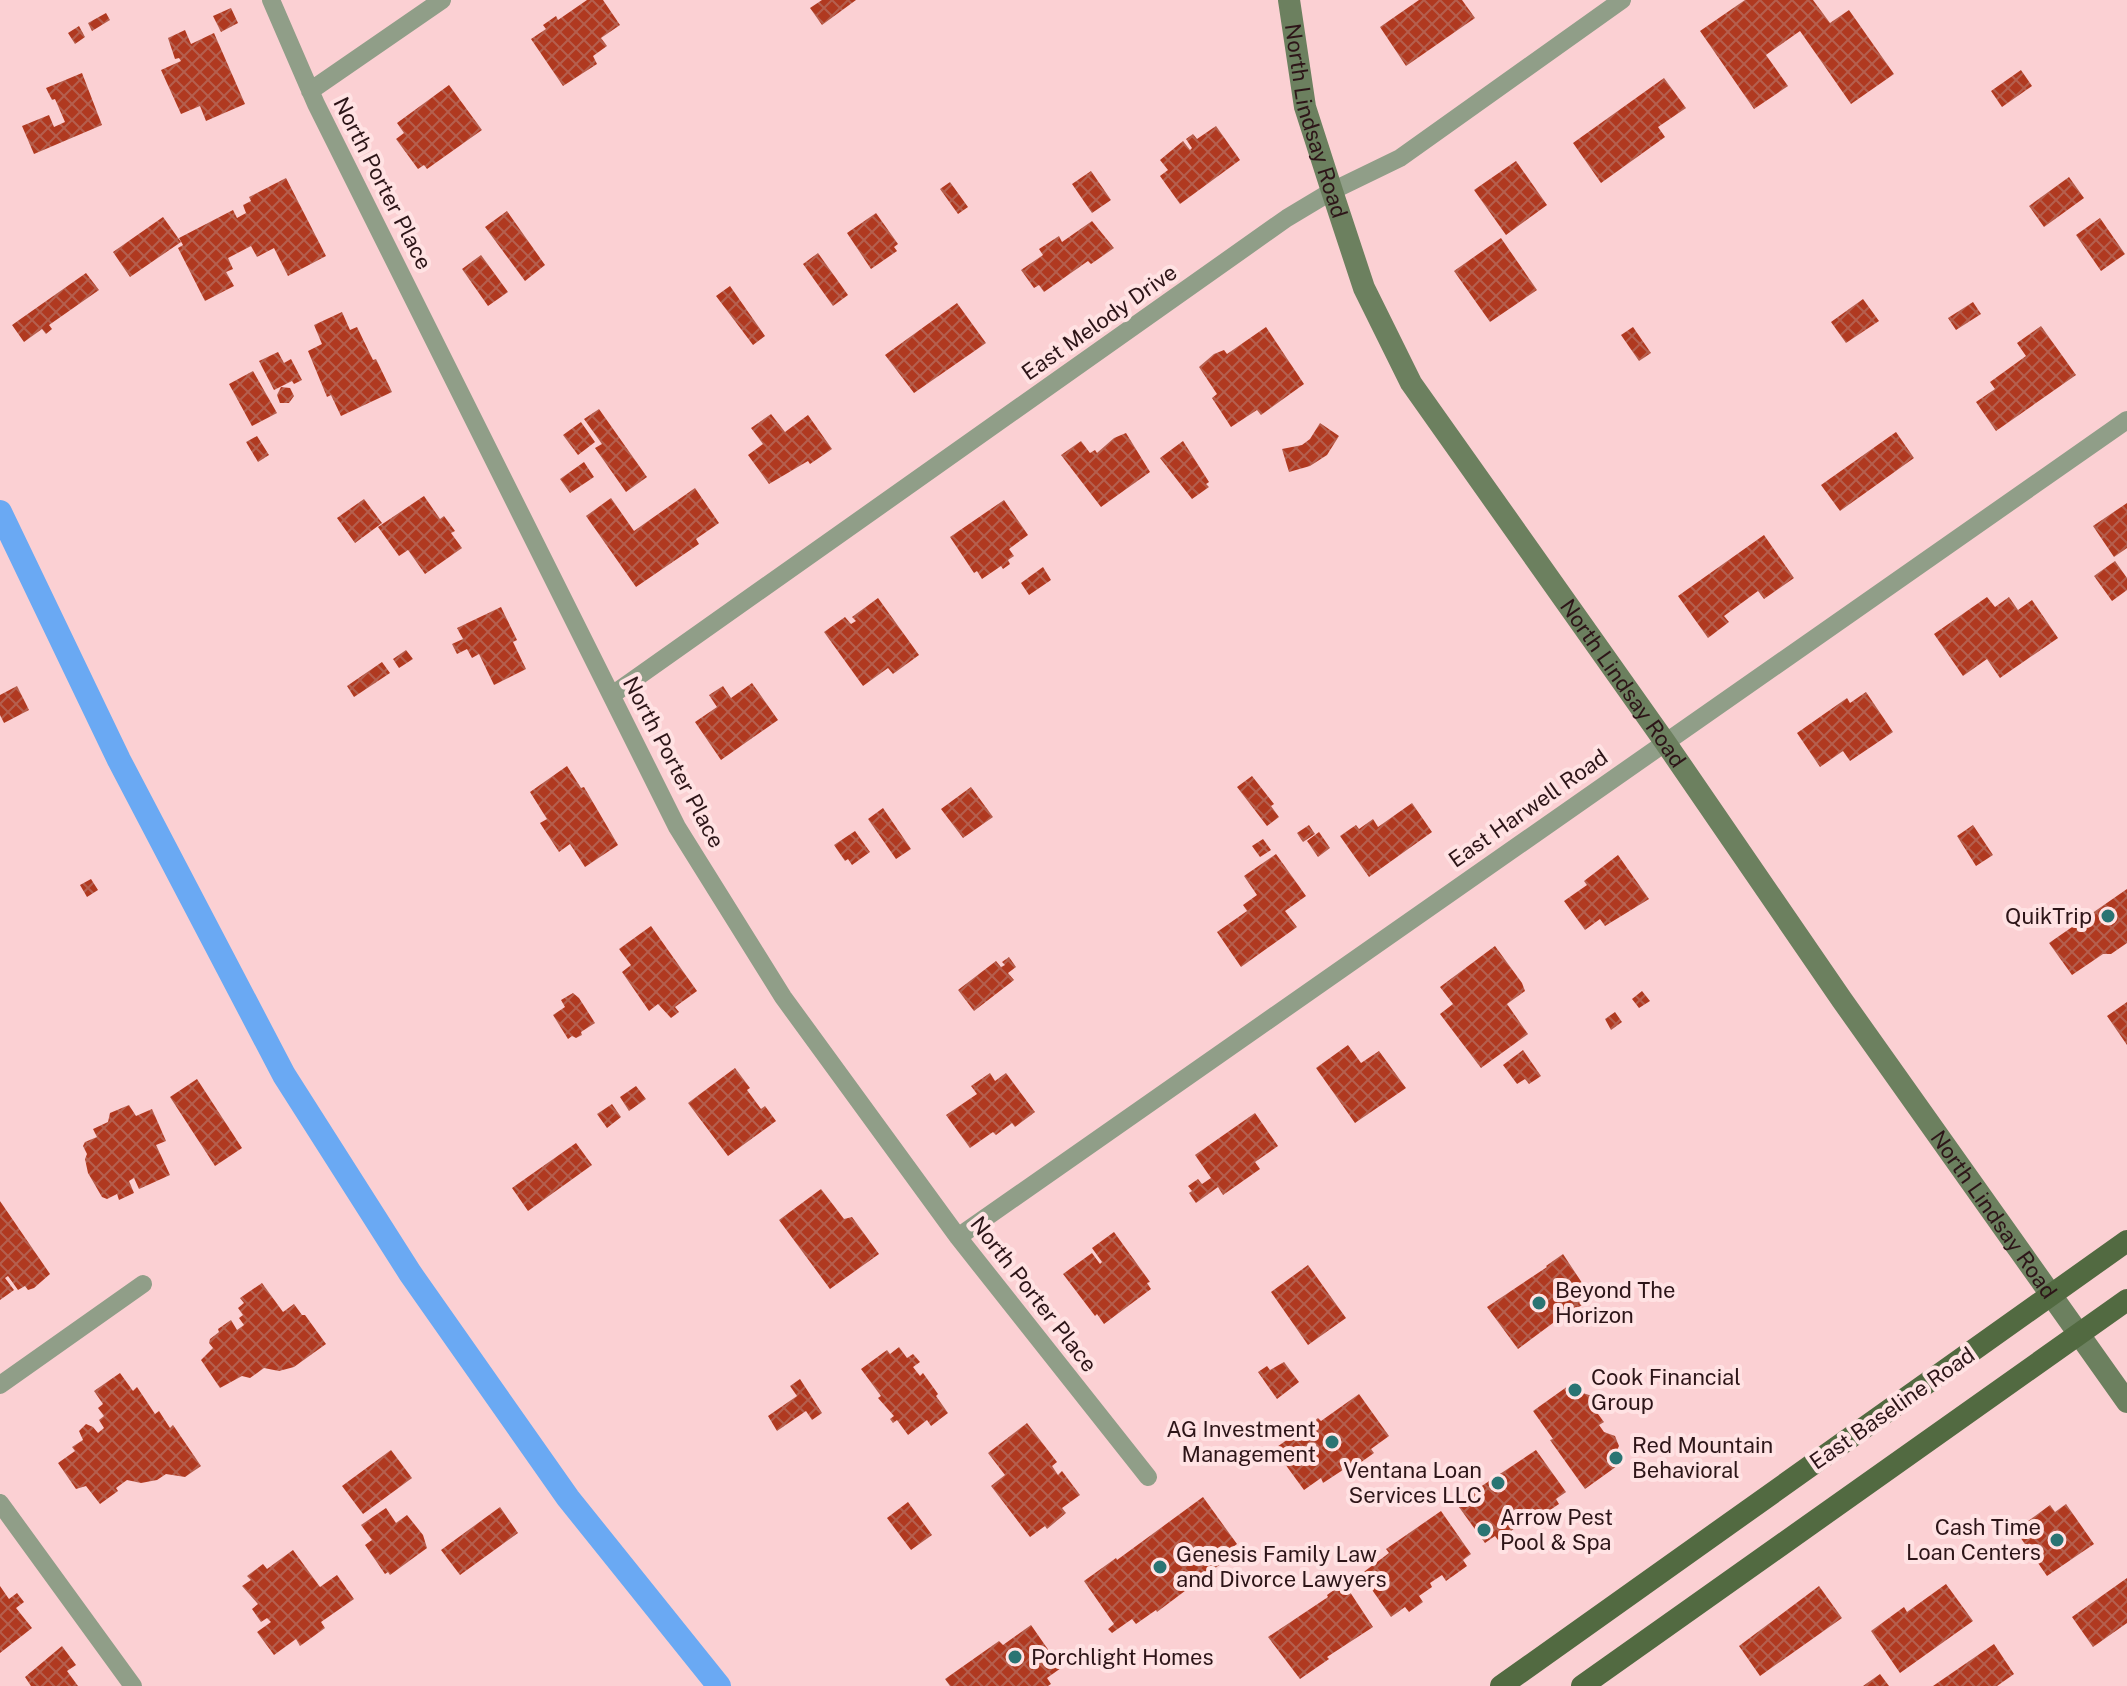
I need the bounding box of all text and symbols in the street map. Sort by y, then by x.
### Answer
street label: North Lindsay Road [1280,22,1353,221]
street label: North Porter Place [328,92,438,274]
street label: East Melody Drive [1016,259,1182,385]
street label: North Lindsay Road [1555,594,1691,772]
street label: North Porter Place [618,672,730,852]
street label: East Harwell Road [1444,743,1612,873]
place label: QuikTrip [2005,903,2092,929]
marker: QuikTrip [2099,907,2117,925]
street label: North Lindsay Road [1926,1125,2062,1304]
street label: North Porter Place [965,1211,1103,1377]
place label: Beyond The Horizon [1555,1277,1676,1328]
marker: Beyond The Horizon [1530,1294,1548,1312]
street label: East Baseline Road [1805,1341,1979,1475]
place label: Cook Financial Group [1591,1364,1741,1415]
marker: Cook Financial Group [1566,1381,1584,1399]
place label: AG Investment Management [1166,1416,1316,1467]
place label: Red Mountain Behavioral [1632,1432,1773,1483]
marker: AG Investment Management [1323,1433,1341,1451]
marker: Red Mountain Behavioral [1607,1449,1625,1467]
place label: Ventana Loan Services LLC [1343,1457,1482,1508]
marker: Ventana Loan Services LLC [1489,1474,1507,1492]
place label: Arrow Pest Pool & Spa [1500,1504,1613,1555]
place label: Cash Time Loan Centers [1906,1514,2041,1565]
marker: Arrow Pest Pool & Spa [1475,1521,1493,1539]
marker: Cash Time Loan Centers [2048,1531,2066,1549]
place label: Genesis Family Law and Divorce Lawyers [1176,1541,1387,1592]
marker: Genesis Family Law and Divorce Lawyers [1151,1558,1169,1576]
place label: Porchlight Homes [1031,1644,1214,1670]
marker: Porchlight Homes [1006,1648,1024,1666]

